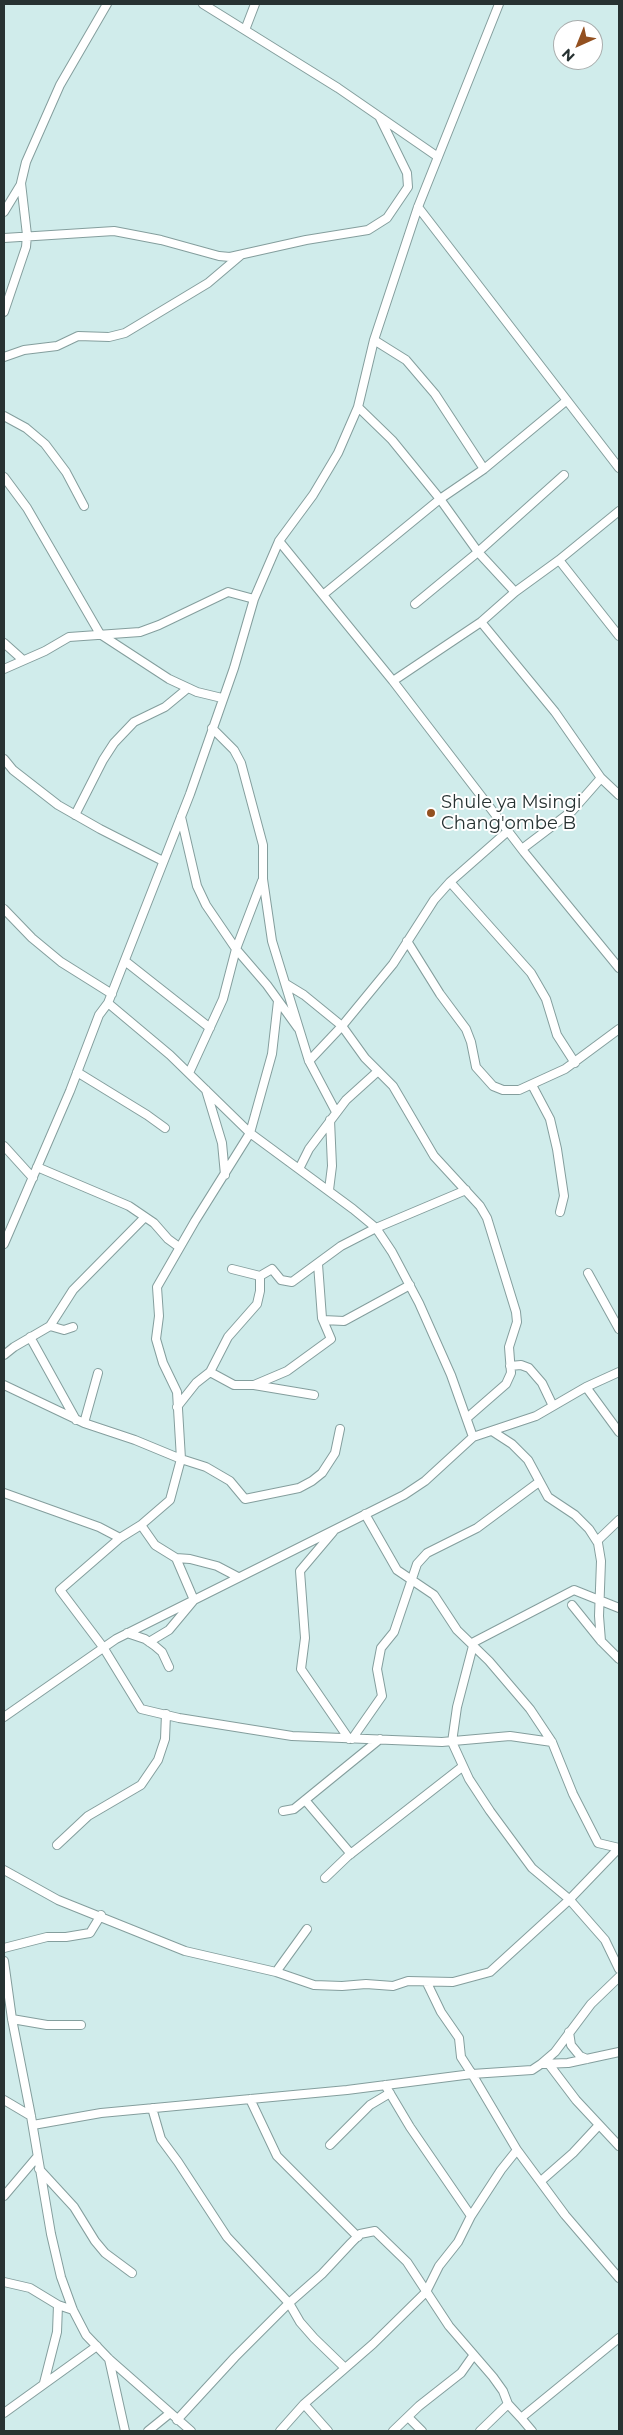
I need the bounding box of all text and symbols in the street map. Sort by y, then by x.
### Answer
north arrow [553,20,603,70]
text: N [558,45,579,65]
place label: Shule ya Msingi Chang'ombe B [441,792,582,834]
marker: Shule ya Msingi Chang'ombe B [425,807,437,819]

